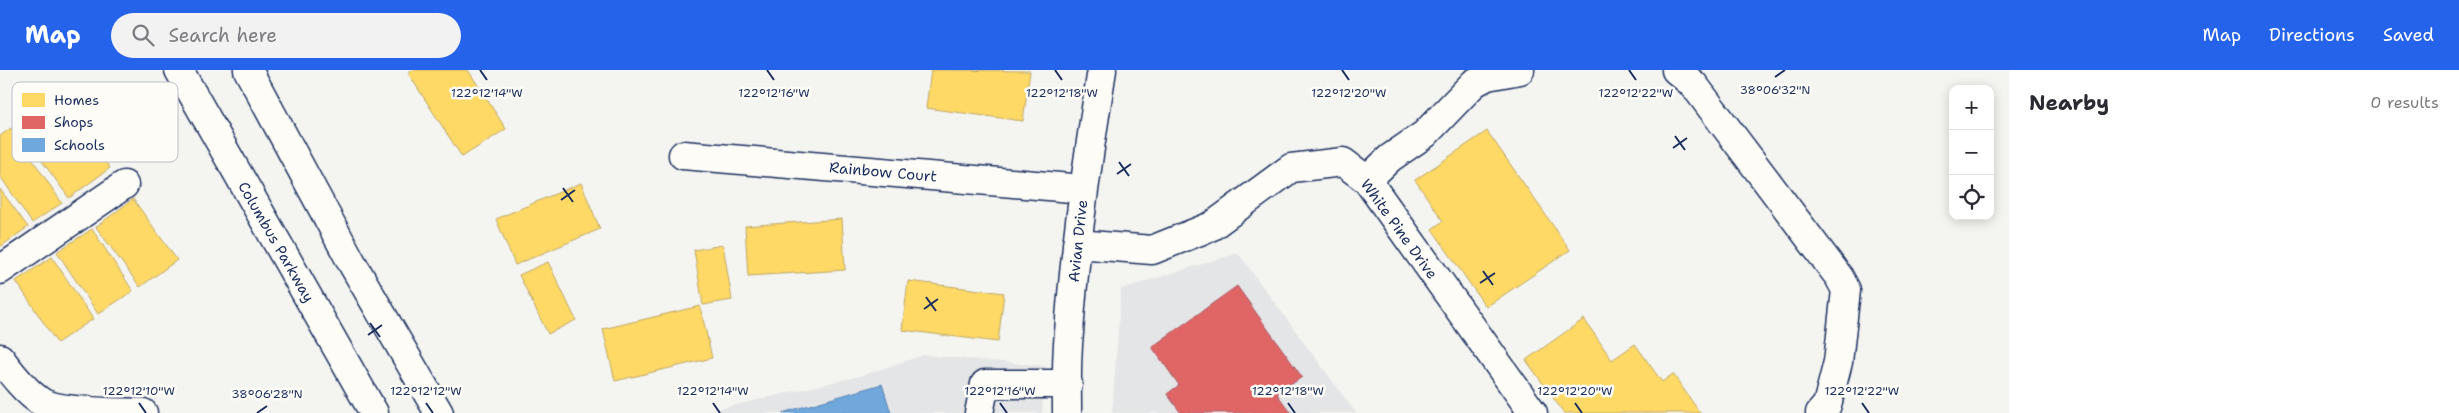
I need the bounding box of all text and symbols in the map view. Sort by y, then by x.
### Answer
search box [111,13,461,58]
text: Map [25,19,81,51]
icon: search [129,21,157,49]
text: Search here [169,23,277,48]
text: Map [2203,23,2241,47]
text: Directions [2269,23,2355,47]
text: Saved [2383,23,2434,47]
legend [12,82,178,162]
text: 38°06'32"N [1740,82,1810,98]
text: 122°12'14"W [451,85,523,101]
text: 122°12'16"W [738,85,810,101]
text: 122°12'18"W [1026,85,1098,101]
text: 122°12'20"W [1311,85,1387,101]
text: 122°12'22"W [1599,85,1673,101]
map controls [1949,85,1994,220]
button: + [1949,85,1994,130]
text: Nearby [2029,89,2109,117]
text: Homes [54,91,99,109]
text: 0 results [2370,92,2439,113]
text: Shops [54,113,93,131]
button: − [1949,130,1994,175]
text: Schools [54,136,105,154]
street label: Rainbow Court [828,157,938,187]
street label: White Pine Drive [1356,175,1442,283]
button: locate [1949,175,1994,220]
street label: Columbus Parkway [233,178,319,306]
street label: Avian Drive [1064,199,1092,283]
text: 122°12'10"W [103,383,175,399]
text: 122°12'12"W [390,383,462,399]
text: 122°12'14"W [677,383,749,399]
text: 122°12'16"W [964,383,1036,399]
text: 122°12'18"W [1252,383,1324,399]
text: 122°12'20"W [1537,383,1613,399]
text: 122°12'22"W [1825,383,1899,399]
text: 38°06'28"N [231,386,303,402]

